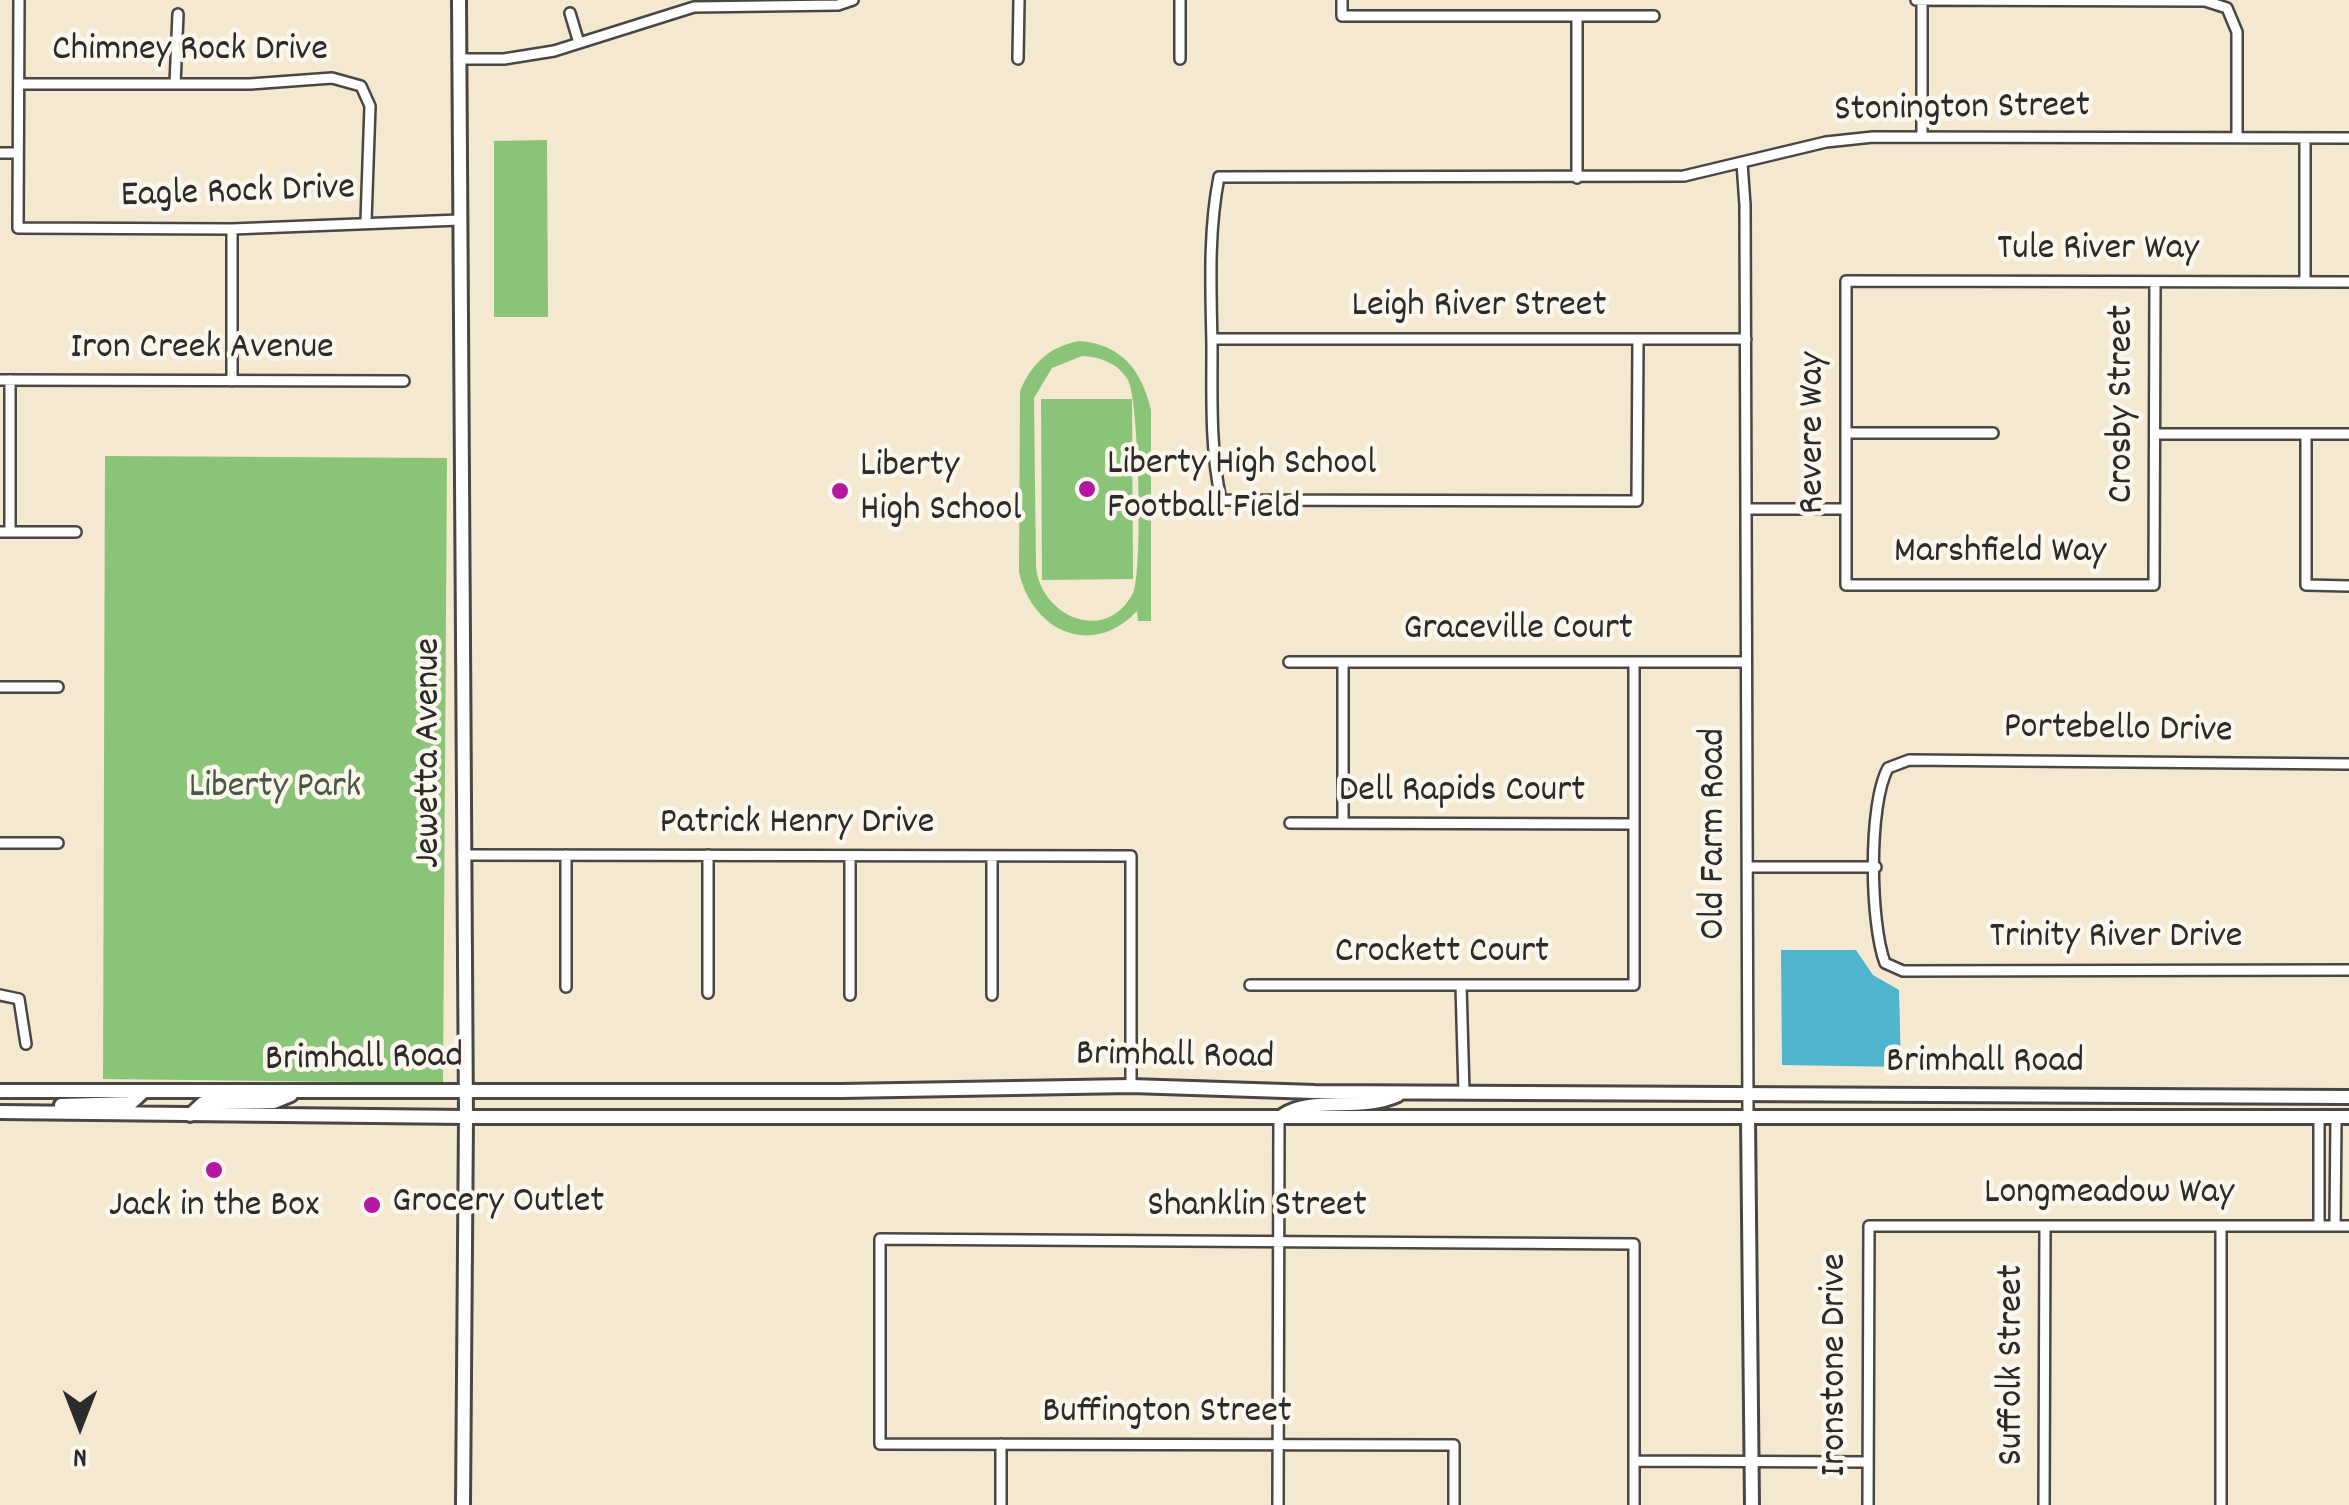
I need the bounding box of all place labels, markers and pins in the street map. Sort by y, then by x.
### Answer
place label: Liberty High School Football Field [1107,444,1376,534]
place label: Liberty High School [860,446,1021,536]
marker: Liberty High School Football Field [1076,478,1098,500]
marker: Liberty High School [829,480,851,502]
marker: Jack in the Box [203,1159,225,1181]
place label: Grocery Outlet [392,1182,604,1228]
place label: Jack in the Box [109,1186,319,1232]
marker: Grocery Outlet [361,1194,383,1216]

